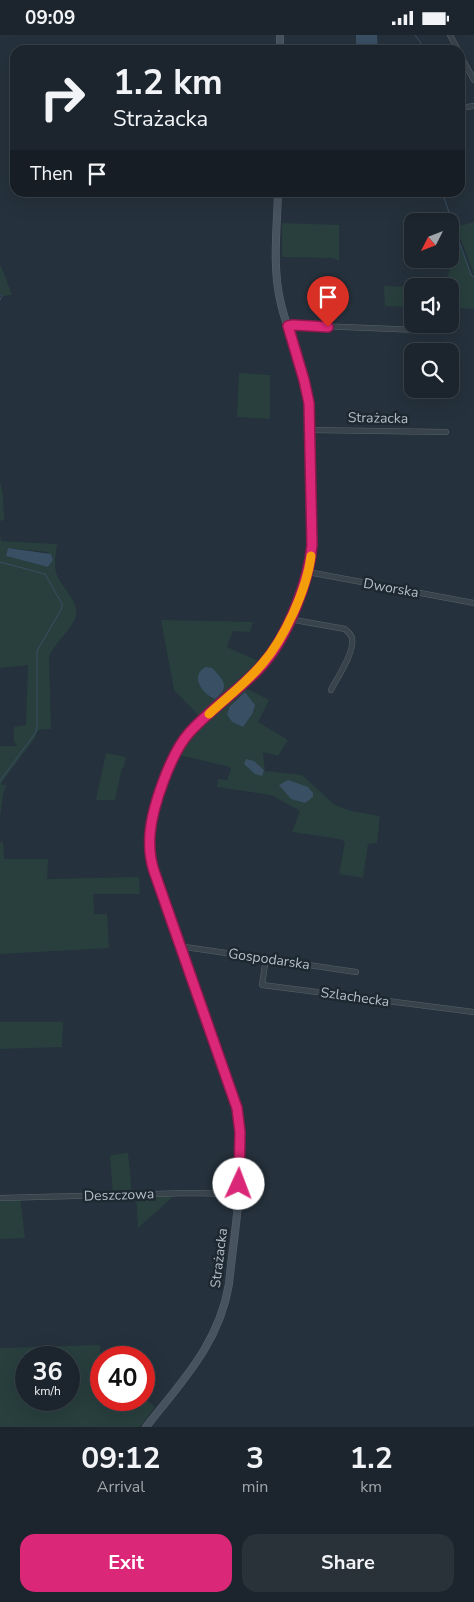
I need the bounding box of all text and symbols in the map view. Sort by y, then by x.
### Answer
text: 09:09 [25,5,75,31]
text: 1.2 km [113,59,223,106]
icon: right [30,65,95,130]
text: Strażacka [113,104,208,134]
icon: arrive [83,160,111,188]
text: Then [30,161,73,187]
north arrow [404,213,459,267]
map controls [404,213,459,398]
pin [307,276,349,327]
button: sound [404,278,459,333]
icon: arrive [314,283,342,311]
button: search [404,343,459,398]
street label: Strażacka [348,408,408,428]
street label: Dworska [362,574,420,602]
street label: Gospodarska [227,944,311,974]
street label: Szlachecka [319,983,391,1011]
position arrow [212,1157,264,1209]
street label: Deszczowa [83,1184,155,1206]
street label: Strażacka [206,1227,232,1289]
speed limit sign: 40 [90,1346,155,1411]
text: 36 [32,1355,63,1389]
text: km/h [34,1383,61,1399]
text: 09:12 [81,1438,161,1479]
text: 3 [246,1438,264,1479]
text: 1.2 [349,1438,393,1479]
text: Arrival [97,1476,145,1498]
text: min [242,1476,268,1498]
text: km [360,1476,382,1498]
button: Exit [20,1534,232,1592]
button: Share [242,1534,454,1592]

